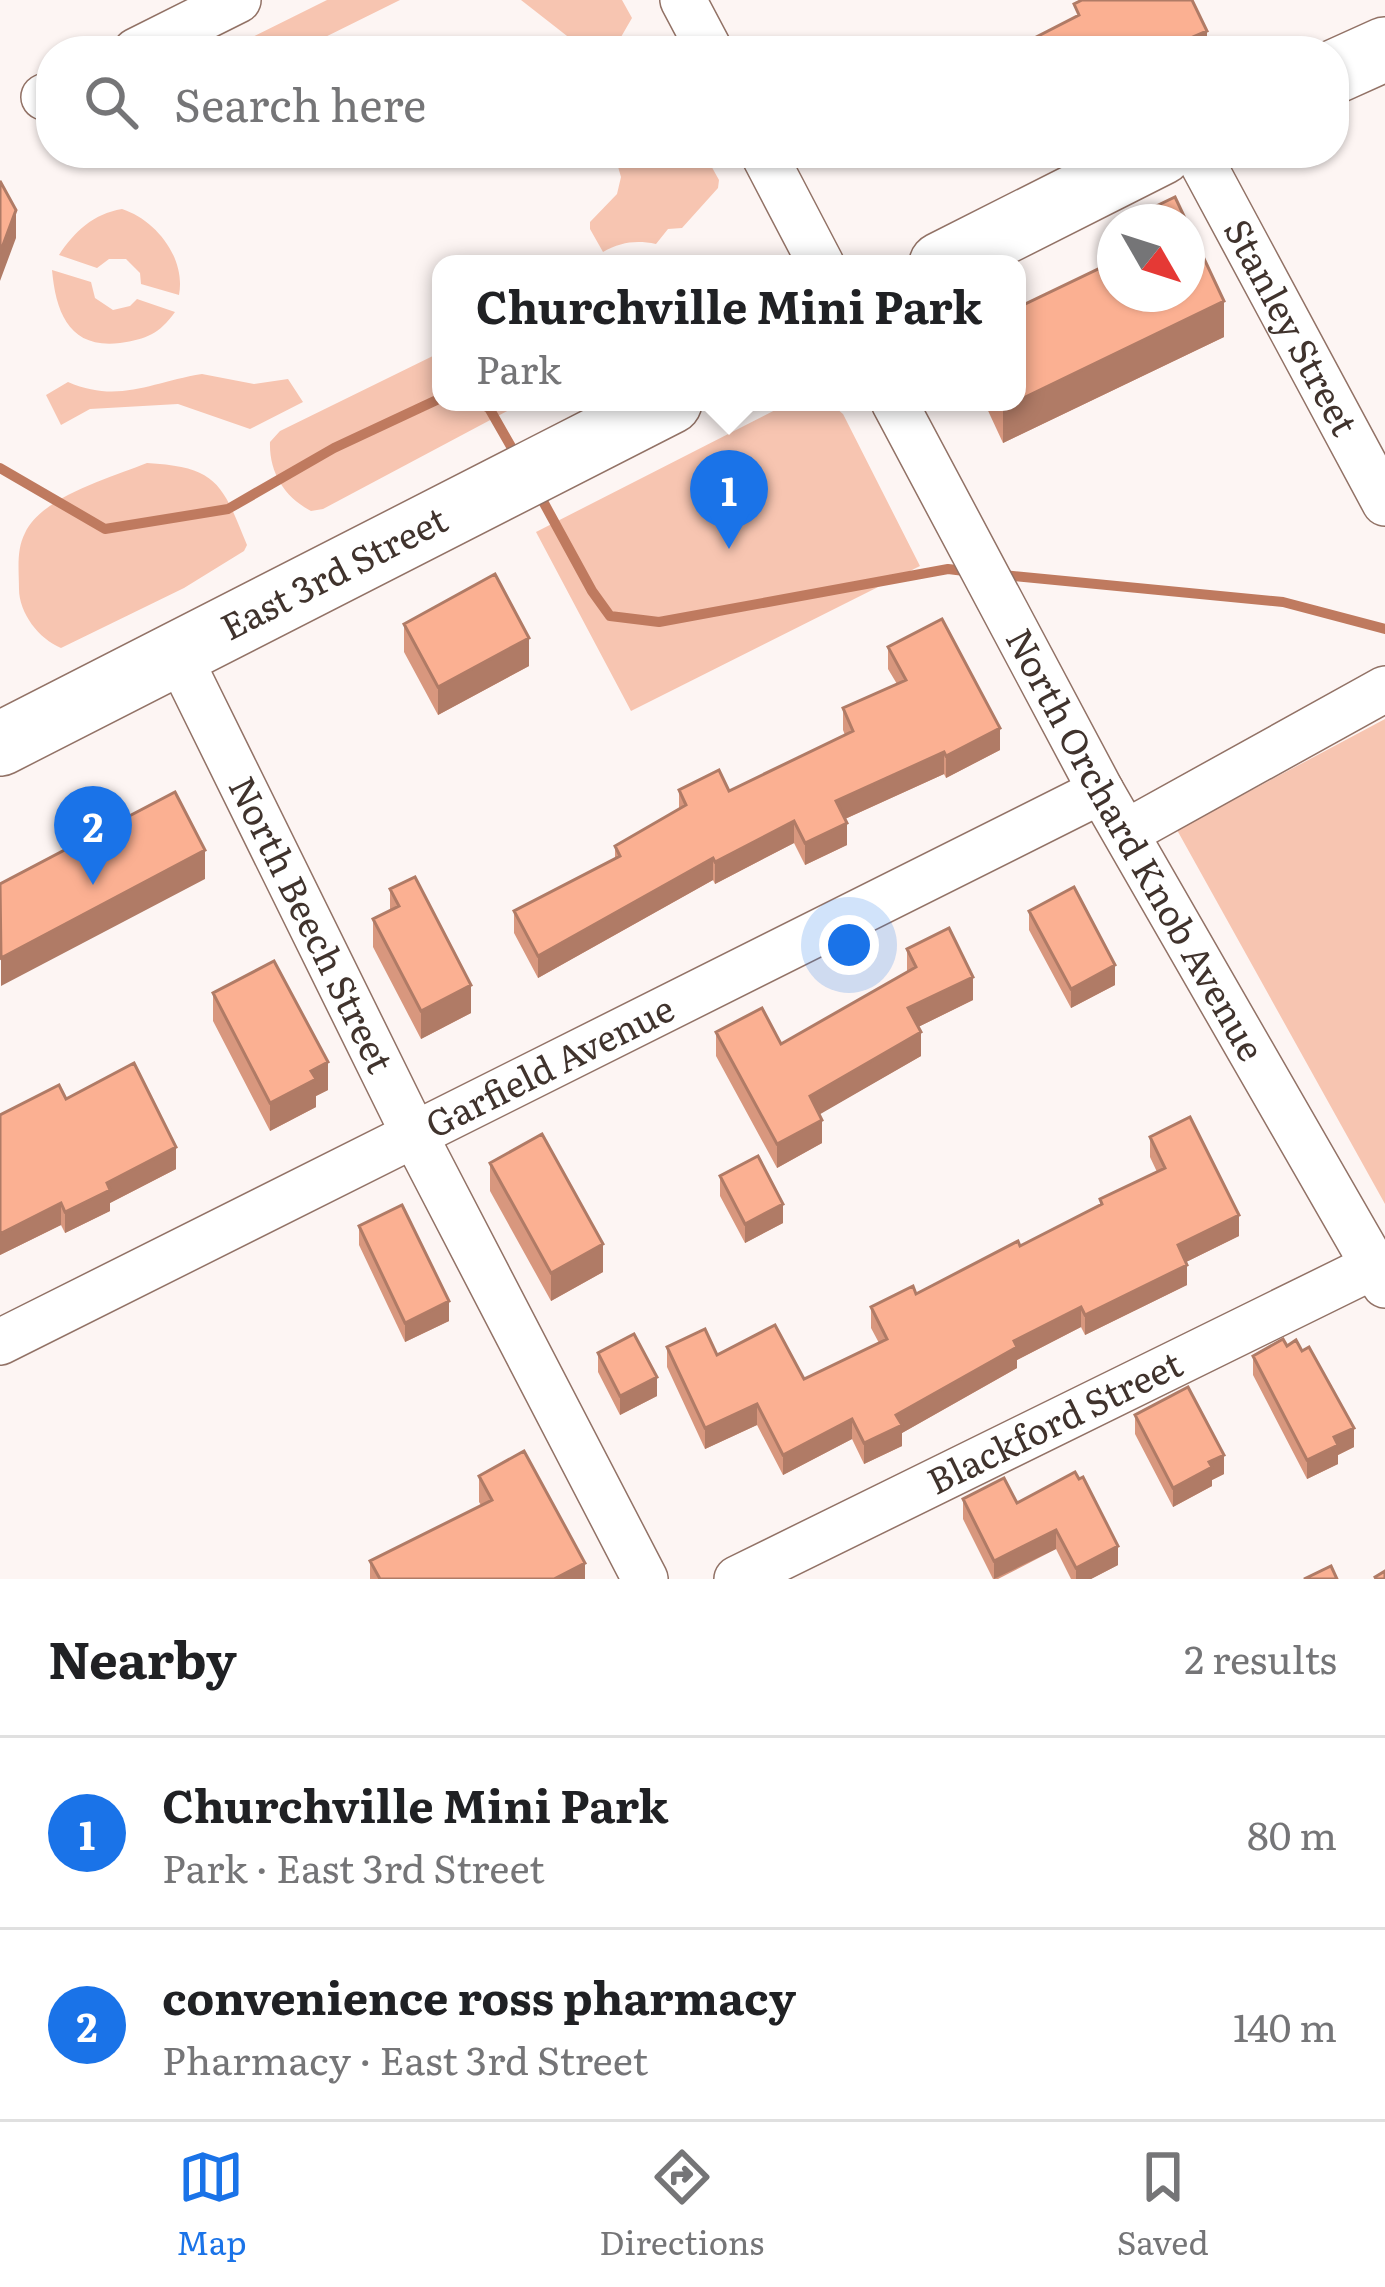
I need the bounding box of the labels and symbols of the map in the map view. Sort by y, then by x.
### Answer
north arrow [1097,204,1205,312]
street label: Stanley Street [1213,208,1373,445]
pin: 1 [690,450,768,549]
street label: East 3rd Street [210,491,456,651]
street label: North Orchard Knob Avenue [995,618,1279,1070]
street label: North Beech Street [218,766,409,1081]
pin: 2 [54,786,132,885]
your location [819,915,879,975]
street label: Garfield Avenue [415,980,682,1149]
street label: Blackford Street [917,1335,1190,1506]

